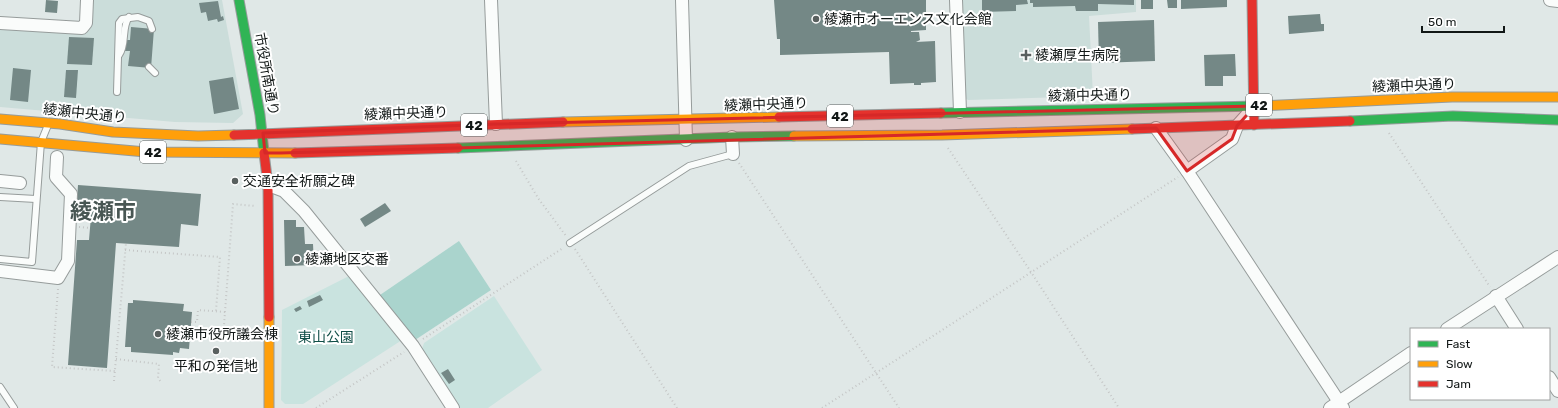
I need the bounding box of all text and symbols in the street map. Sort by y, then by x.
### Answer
scale bar [1422,8,1504,34]
place label: 綾瀬市オーエンス文化会館 [824,11,992,28]
marker: 綾瀬市オーエンス文化会館 [811,14,821,24]
text: 50 m [1428,15,1456,29]
street label: 市役所南通り [251,31,282,117]
place label: 綾瀬厚生病院 [1035,47,1119,64]
marker: 綾瀬厚生病院 [1020,49,1032,61]
street label: 綾瀬中央通り [1372,76,1456,95]
street label: 綾瀬中央通り [1048,86,1132,105]
road number: 42 [1246,94,1272,116]
street label: 綾瀬中央通り [724,95,808,114]
street label: 綾瀬中央通り [42,101,128,126]
street label: 綾瀬中央通り [364,104,448,123]
road number: 42 [827,105,853,127]
road number: 42 [461,114,487,136]
road number: 42 [140,141,166,163]
place label: 交通安全祈願之碑 [243,173,355,190]
marker: 交通安全祈願之碑 [230,176,240,186]
district label: 綾瀬市 [70,198,136,225]
place label: 綾瀬地区交番 [305,251,389,268]
marker: 綾瀬地区交番 [292,254,302,264]
place label: 綾瀬市役所議会棟 [166,326,278,343]
legend [1410,328,1550,400]
marker: 綾瀬市役所議会棟 [153,329,163,339]
park label: 東山公園 [298,329,354,346]
text: Fast [1446,337,1470,351]
marker: 平和の発信地 [211,346,221,356]
text: Slow [1446,357,1473,371]
place label: 平和の発信地 [174,358,258,375]
text: Jam [1446,377,1471,391]

